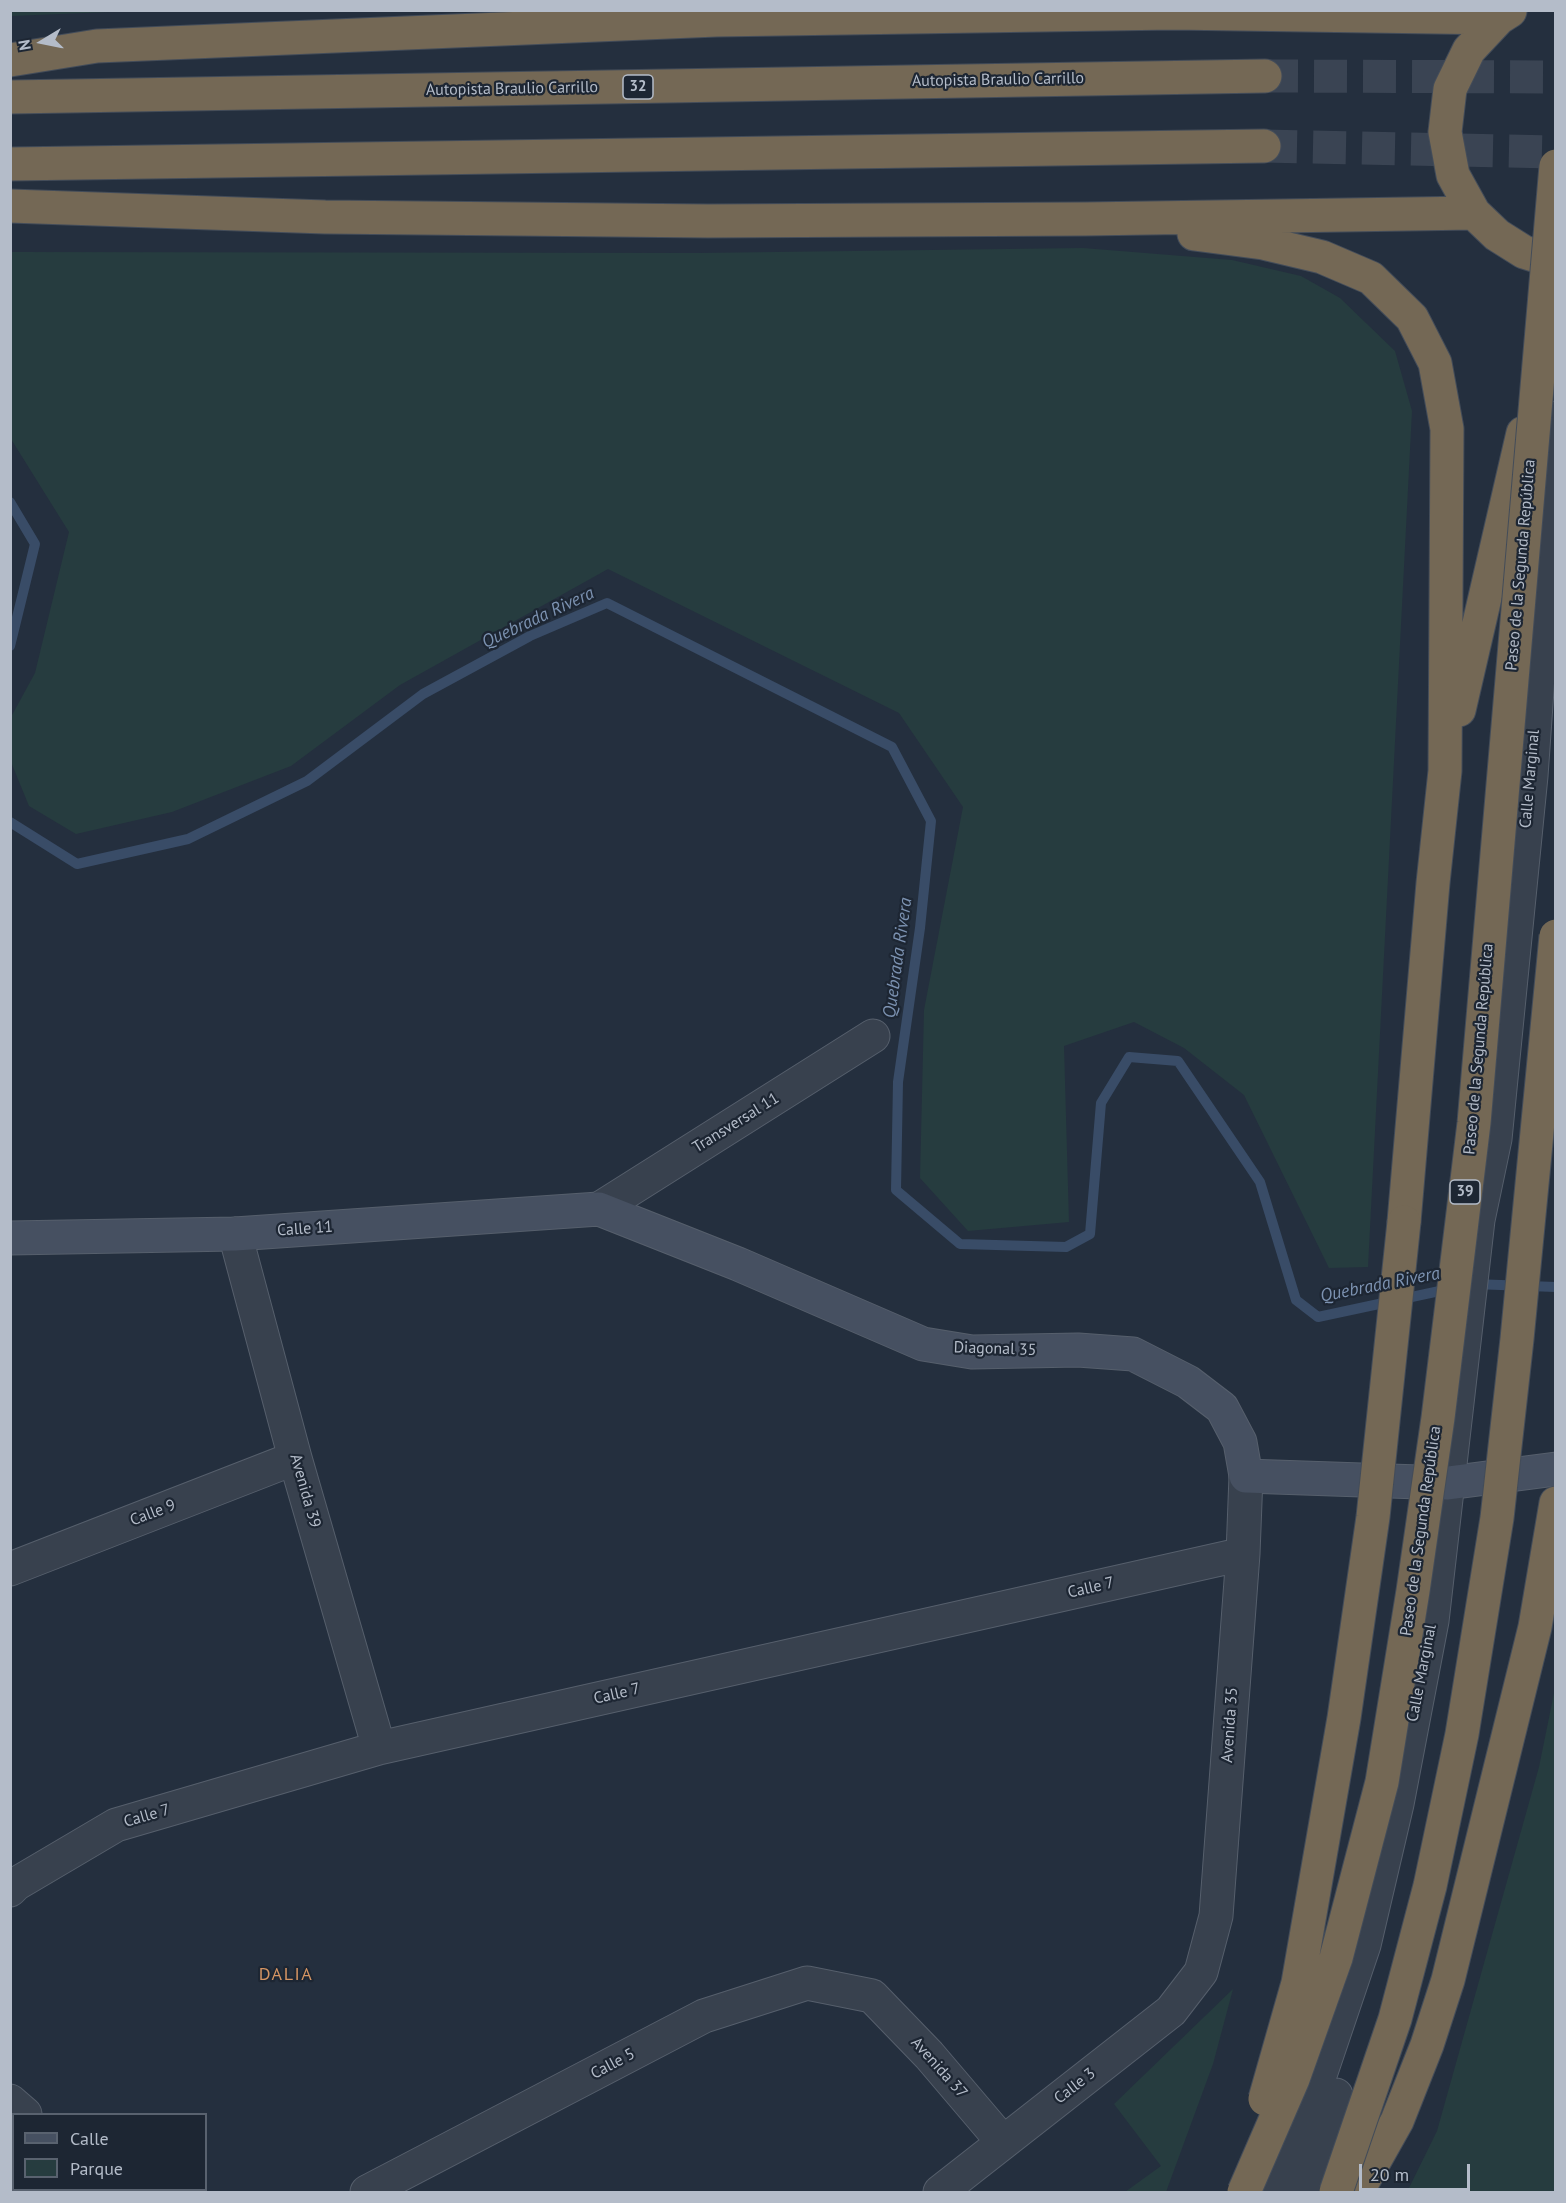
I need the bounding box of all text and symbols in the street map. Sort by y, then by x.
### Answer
north arrow [12,12,72,72]
text: N [14,38,35,52]
street label: Autopista Braulio Carrillo [912,69,1084,91]
road number: 32 [623,75,653,99]
street label: Autopista Braulio Carrillo [426,78,598,100]
street label: Paseo de la Segunda República [1502,459,1540,671]
water label: Quebrada Rivera [478,583,598,653]
street label: Calle Marginal [1516,729,1544,829]
water label: Quebrada Rivera [879,896,917,1020]
street label: Paseo de la Segunda República [1460,943,1498,1155]
street label: Transversal 11 [689,1089,783,1157]
road number: 39 [1450,1180,1480,1204]
street label: Calle 11 [276,1217,334,1241]
water label: Quebrada Rivera [1318,1263,1442,1307]
street label: Diagonal 35 [953,1338,1037,1360]
street label: Paseo de la Segunda República [1397,1425,1445,1637]
street label: Avenida 39 [285,1452,325,1530]
street label: Calle 9 [127,1496,179,1530]
street label: Calle 7 [1066,1573,1116,1603]
street label: Calle Marginal [1403,1623,1441,1723]
street label: Calle 7 [592,1679,642,1709]
street label: Avenida 35 [1218,1687,1242,1763]
street label: Calle 7 [122,1800,172,1832]
district label: DALIA [259,1964,313,1986]
street label: Avenida 37 [907,2033,971,2103]
street label: Calle 5 [588,2044,638,2084]
street label: Calle 3 [1050,2064,1100,2108]
legend [12,2113,207,2191]
text: Calle [70,2127,109,2150]
scale bar [1362,2152,1473,2190]
text: Parque [70,2157,123,2180]
text: 20 m [1370,2163,1409,2186]

